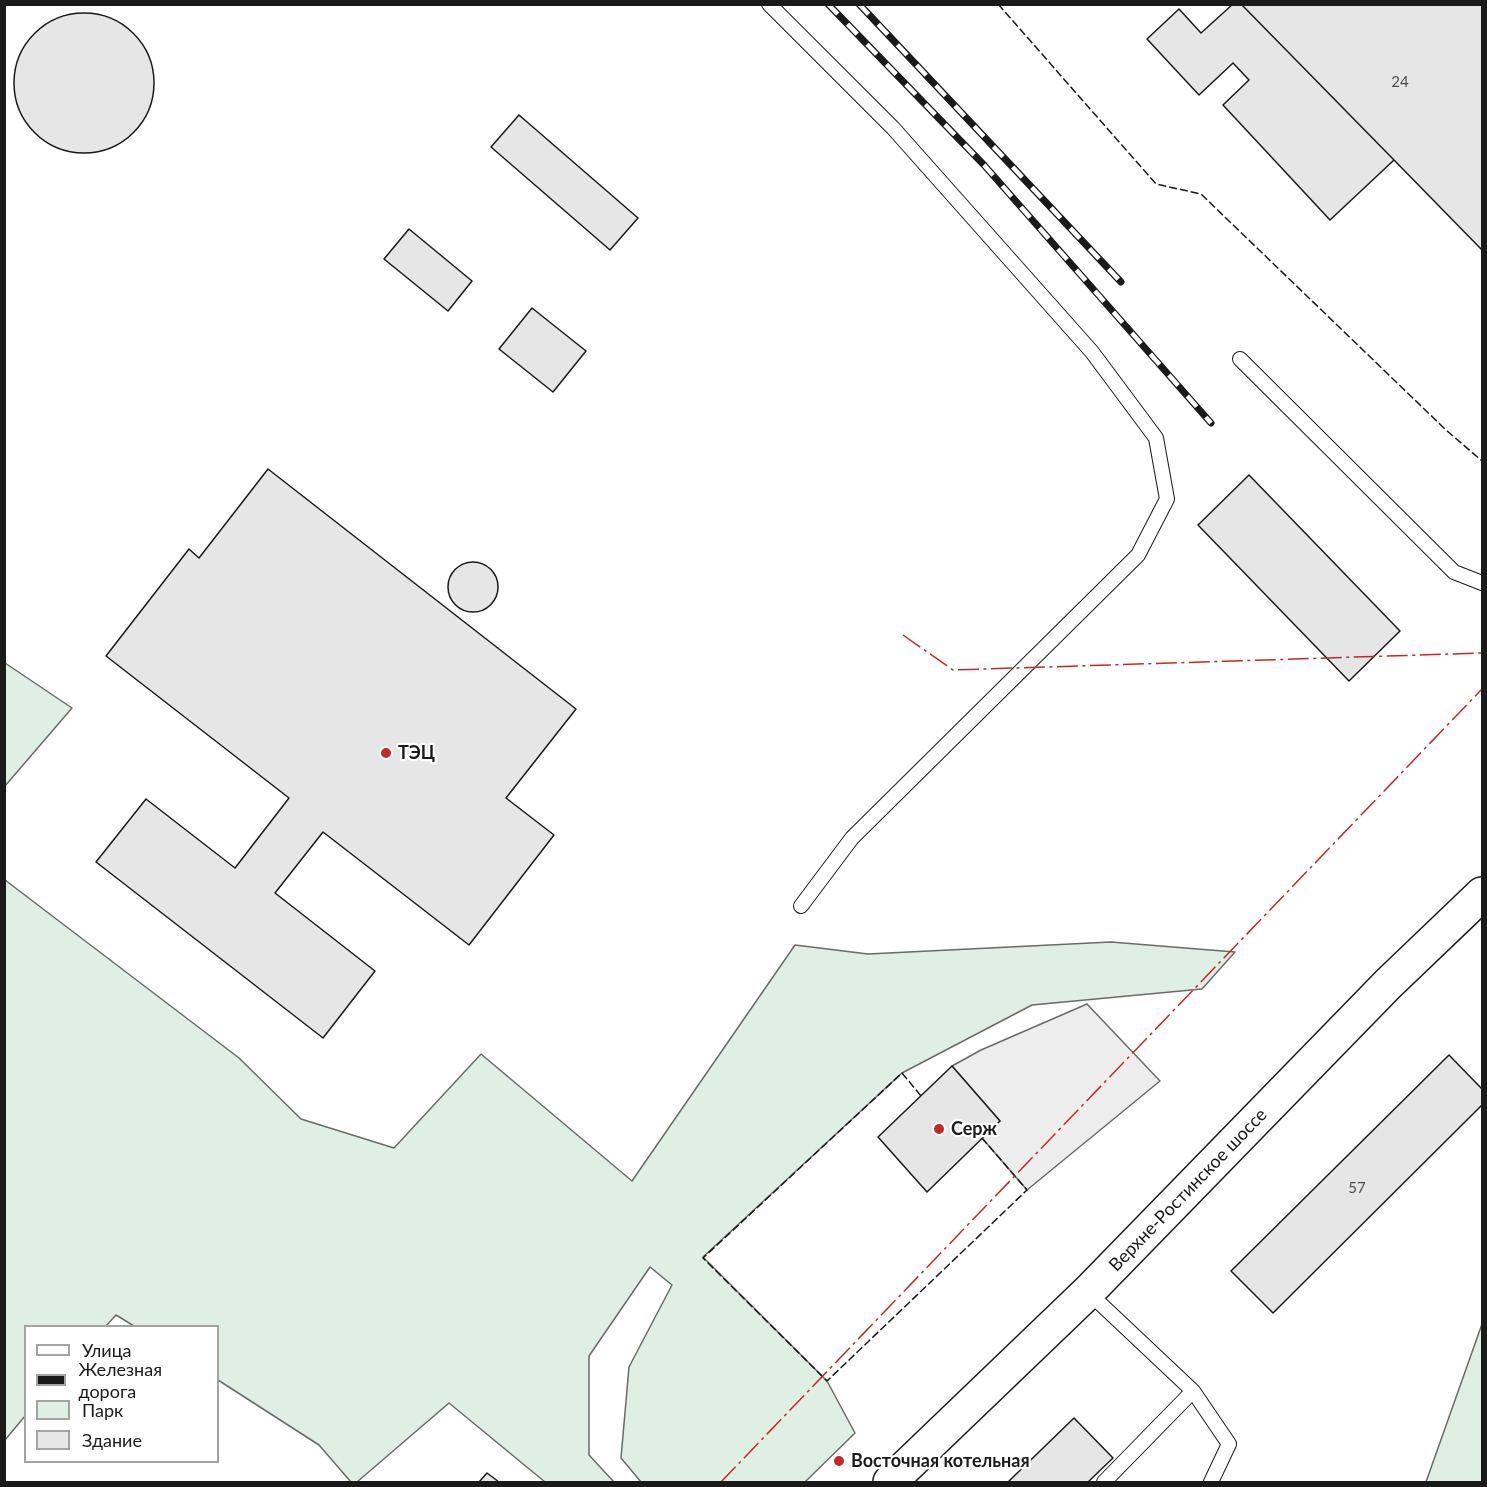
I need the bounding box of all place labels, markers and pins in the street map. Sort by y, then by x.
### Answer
place label: ТЭЦ [398,742,435,764]
marker: ТЭЦ [379,746,393,760]
place label: Серж [951,1118,997,1140]
marker: Серж [932,1122,946,1136]
place label: Восточная котельная [851,1450,1030,1472]
marker: Восточная котельная [832,1454,846,1468]

